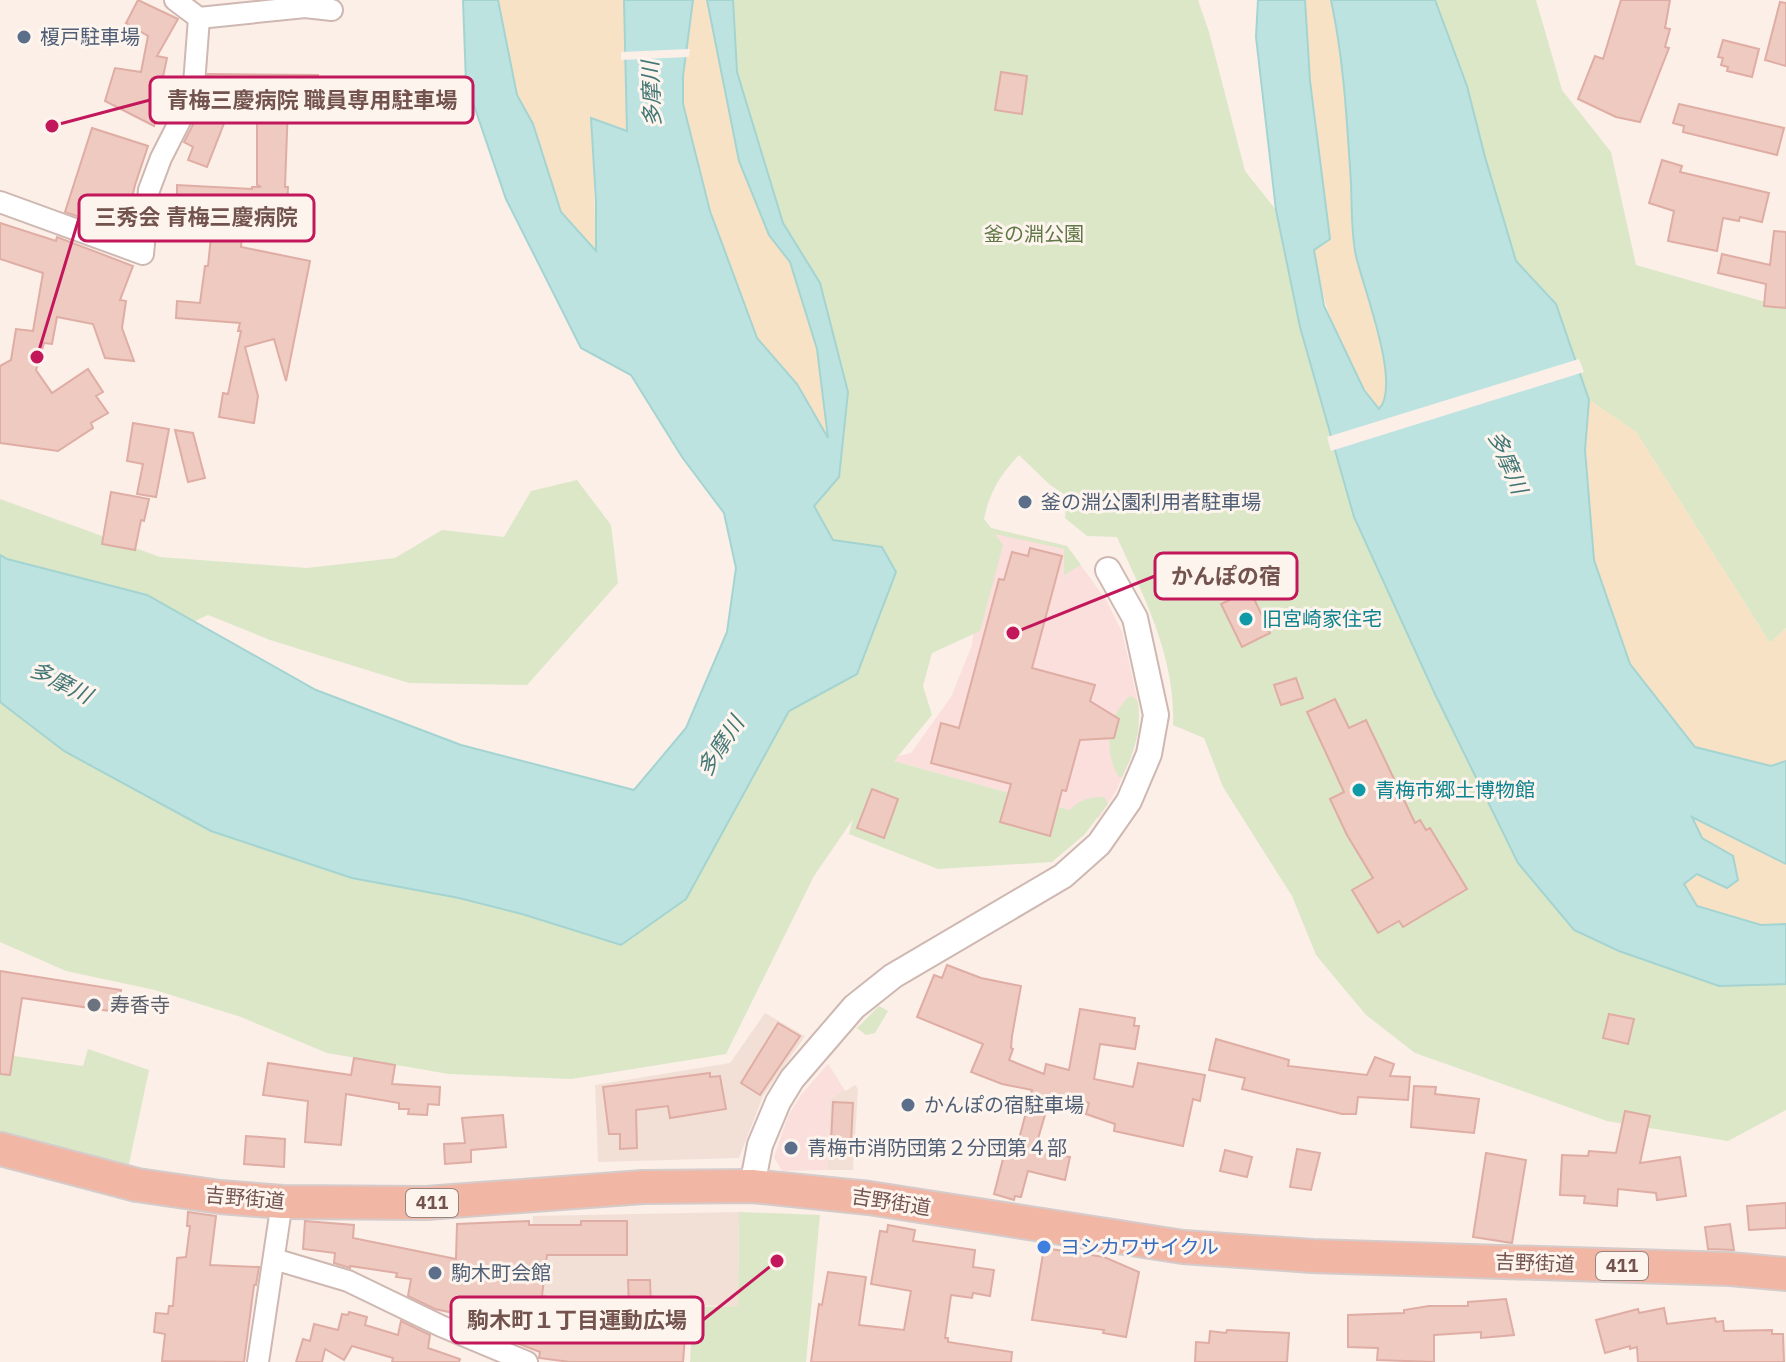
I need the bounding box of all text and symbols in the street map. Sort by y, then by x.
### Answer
place label: 榎戸駐車場 [40,23,140,50]
marker: 榎戸駐車場 [15,28,33,46]
water label: 多摩川 [635,59,666,128]
callout: 青梅三慶病院 職員専用駐車場 [150,77,473,123]
text: 青梅三慶病院 職員専用駐車場 [166,85,458,114]
callout: 三秀会 青梅三慶病院 [79,195,314,241]
text: 三秀会 青梅三慶病院 [94,202,298,231]
park label: 釜の淵公園 [984,220,1084,247]
water label: 多摩川 [1482,426,1535,500]
place label: 釜の淵公園利用者駐車場 [1041,488,1261,515]
marker: 釜の淵公園利用者駐車場 [1016,493,1034,511]
callout: かんぽの宿 [1155,553,1297,599]
text: かんぽの宿 [1171,561,1281,590]
place label: 旧宮崎家住宅 [1262,605,1382,632]
marker: 旧宮崎家住宅 [1237,610,1255,628]
water label: 多摩川 [25,654,99,710]
water label: 多摩川 [689,708,751,781]
place label: 青梅市郷土博物館 [1375,776,1535,803]
marker: 青梅市郷土博物館 [1350,781,1368,799]
place label: 寿香寺 [110,991,170,1018]
marker: 寿香寺 [85,996,103,1014]
place label: かんぽの宿駐車場 [924,1091,1084,1118]
marker: かんぽの宿駐車場 [899,1096,917,1114]
place label: 青梅市消防団第２分団第４部 [807,1134,1067,1161]
marker: 青梅市消防団第２分団第４部 [782,1139,800,1157]
street label: 吉野街道 [204,1181,286,1214]
street label: 吉野街道 [849,1182,933,1221]
road number: 411 [406,1189,458,1217]
place label: ヨシカワサイクル [1060,1233,1219,1260]
marker: ヨシカワサイクル [1035,1238,1053,1256]
street label: 吉野街道 [1495,1248,1575,1277]
road number: 411 [1596,1252,1648,1280]
place label: 駒木町会館 [451,1259,551,1286]
marker: 駒木町会館 [426,1264,444,1282]
callout: 駒木町１丁目運動広場 [451,1297,703,1343]
text: 駒木町１丁目運動広場 [467,1305,687,1334]

